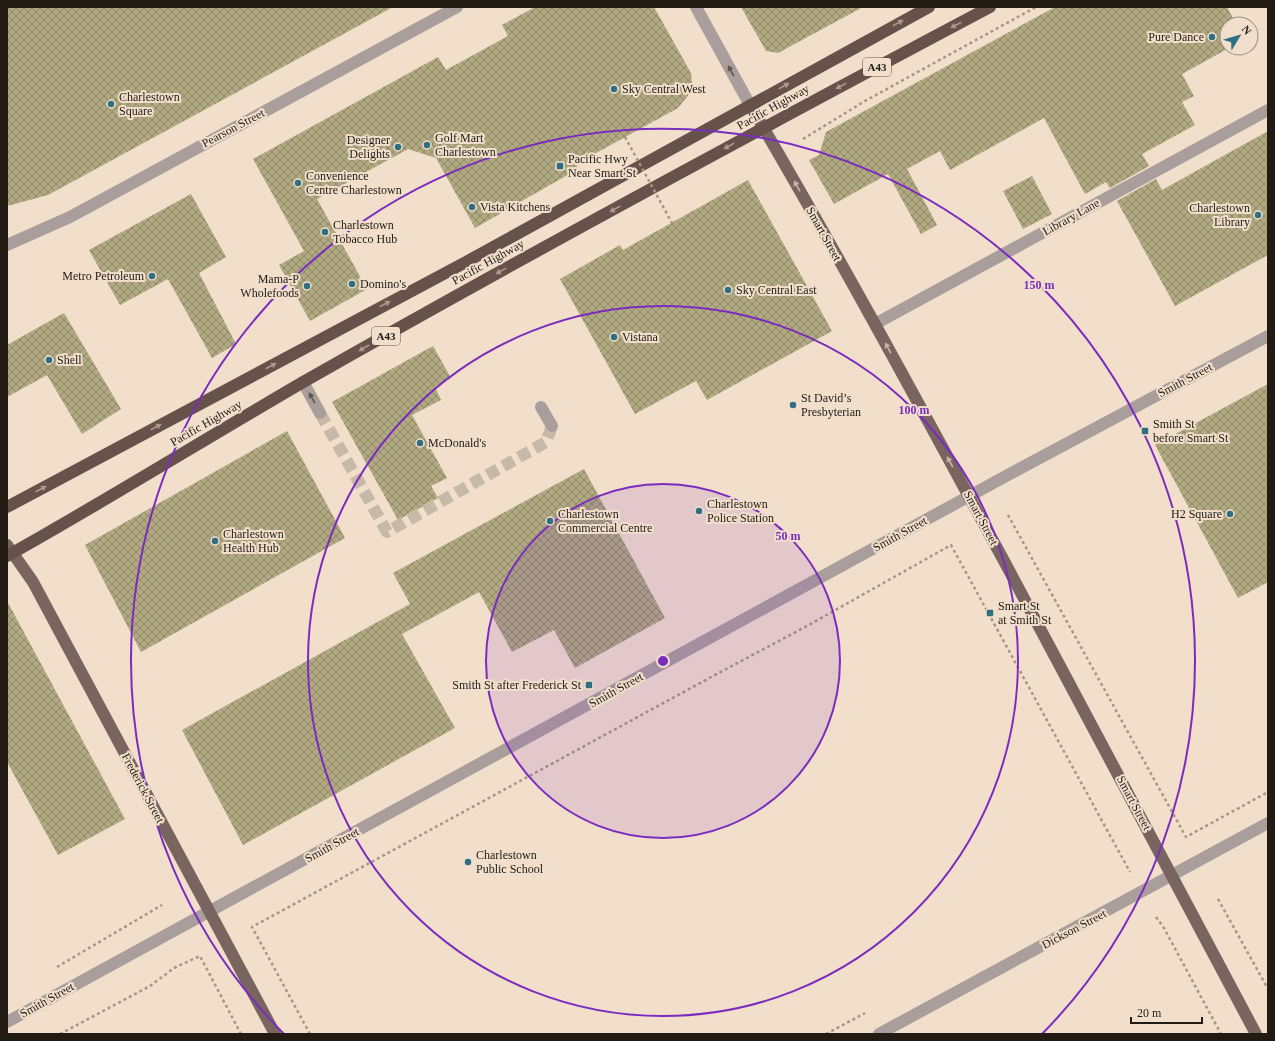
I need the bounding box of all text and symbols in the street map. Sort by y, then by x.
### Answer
north arrow [1219,16,1259,56]
one-way arrow [893,20,904,27]
one-way arrow [950,22,962,29]
text: N [1240,23,1254,37]
place label: Pure Dance [1148,30,1204,44]
marker: Pure Dance [1207,32,1217,42]
road number: A43 [863,58,891,76]
one-way arrow [728,65,735,77]
street label: Pacific Highway [734,81,812,133]
place label: Sky Central West [622,82,706,96]
one-way arrow [779,83,790,89]
one-way arrow [835,83,847,89]
marker: Sky Central West [609,84,619,94]
place label: Charlestown Square [119,90,180,118]
marker: Charlestown Square [106,99,116,109]
street label: Pearson Street [199,105,267,150]
place label: Golf Mart Charlestown [435,131,496,159]
place label: Designer Delights [347,133,390,161]
marker: Golf Mart Charlestown [422,140,432,150]
marker: Designer Delights [393,142,403,152]
one-way arrow [724,143,735,150]
place label: Pacific Hwy Near Smart St [568,152,637,180]
marker: Pacific Hwy Near Smart St [555,161,565,171]
place label: Convenience Centre Charlestown [306,169,402,197]
marker: Convenience Centre Charlestown [293,178,303,188]
one-way arrow [794,180,801,191]
street label: Library Lane [1040,196,1102,238]
place label: Vista Kitchens [480,200,551,214]
place label: Charlestown Library [1189,201,1250,229]
marker: Vista Kitchens [467,202,477,212]
one-way arrow [610,205,621,212]
street label: Smart Street [803,205,845,264]
marker: Charlestown Library [1253,210,1263,220]
place label: Charlestown Tobacco Hub [333,218,397,246]
marker: Charlestown Tobacco Hub [320,227,330,237]
street label: Pacific Highway [449,236,527,288]
one-way arrow [496,268,507,274]
place label: Metro Petroleum [62,269,145,283]
marker: Metro Petroleum [147,271,157,281]
place label: Mama-P Wholefoods [240,272,299,300]
place label: Domino's [360,277,406,291]
text: 150 m [1024,278,1055,292]
marker: Domino's [347,279,357,289]
marker: Mama-P Wholefoods [302,281,312,291]
place label: Sky Central East [736,283,817,297]
marker: Sky Central East [723,285,733,295]
one-way arrow [379,301,391,308]
road number: A43 [372,327,400,345]
place label: Vistana [622,330,659,344]
marker: Vistana [609,332,619,342]
one-way arrow [884,342,891,354]
one-way arrow [358,345,369,352]
place label: Shell [57,353,82,367]
marker: Shell [44,355,54,365]
street label: Smith Street [1155,360,1215,400]
one-way arrow [265,362,276,369]
place label: St David’s Presbyterian [801,391,861,419]
one-way arrow [308,392,315,403]
street label: Pacific Highway [168,397,244,449]
marker: St David’s Presbyterian [788,400,798,410]
text: 100 m [899,403,930,417]
place label: Smith St before Smart St [1153,417,1229,445]
one-way arrow [150,424,162,431]
marker: Smith St before Smart St [1140,426,1150,436]
place label: McDonald's [428,436,486,450]
marker: McDonald's [415,438,425,448]
one-way arrow [947,456,954,468]
one-way arrow [36,485,47,492]
street label: Smart Street [961,488,1001,548]
place label: Charlestown Police Station [707,497,774,525]
marker: Charlestown Police Station [694,506,704,516]
place label: Charlestown Commercial Centre [558,507,652,535]
place label: H2 Square [1171,507,1222,521]
marker: H2 Square [1225,509,1235,519]
street label: Smith Street [871,513,930,555]
marker: Charlestown Commercial Centre [545,516,555,526]
place label: Charlestown Health Hub [223,527,284,555]
text: 50 m [776,529,801,543]
marker: Charlestown Health Hub [210,536,220,546]
place label: Smart St at Smith St [998,599,1052,627]
marker: Smart St at Smith St [985,608,995,618]
centre of rings [656,654,670,668]
street label: Smith Street [587,669,646,711]
place label: Smith St after Frederick St [452,678,582,692]
marker: Smith St after Frederick St [584,680,594,690]
street label: Frederick Street [119,751,168,826]
street label: Smart Street [1114,773,1154,833]
street label: Smith Street [303,824,362,866]
place label: Charlestown Public School [476,848,544,876]
marker: Charlestown Public School [463,857,473,867]
street label: Dickson Street [1039,906,1109,952]
street label: Smith Street [18,979,77,1021]
scale bar [1131,999,1202,1025]
text: 20 m [1137,1006,1162,1020]

